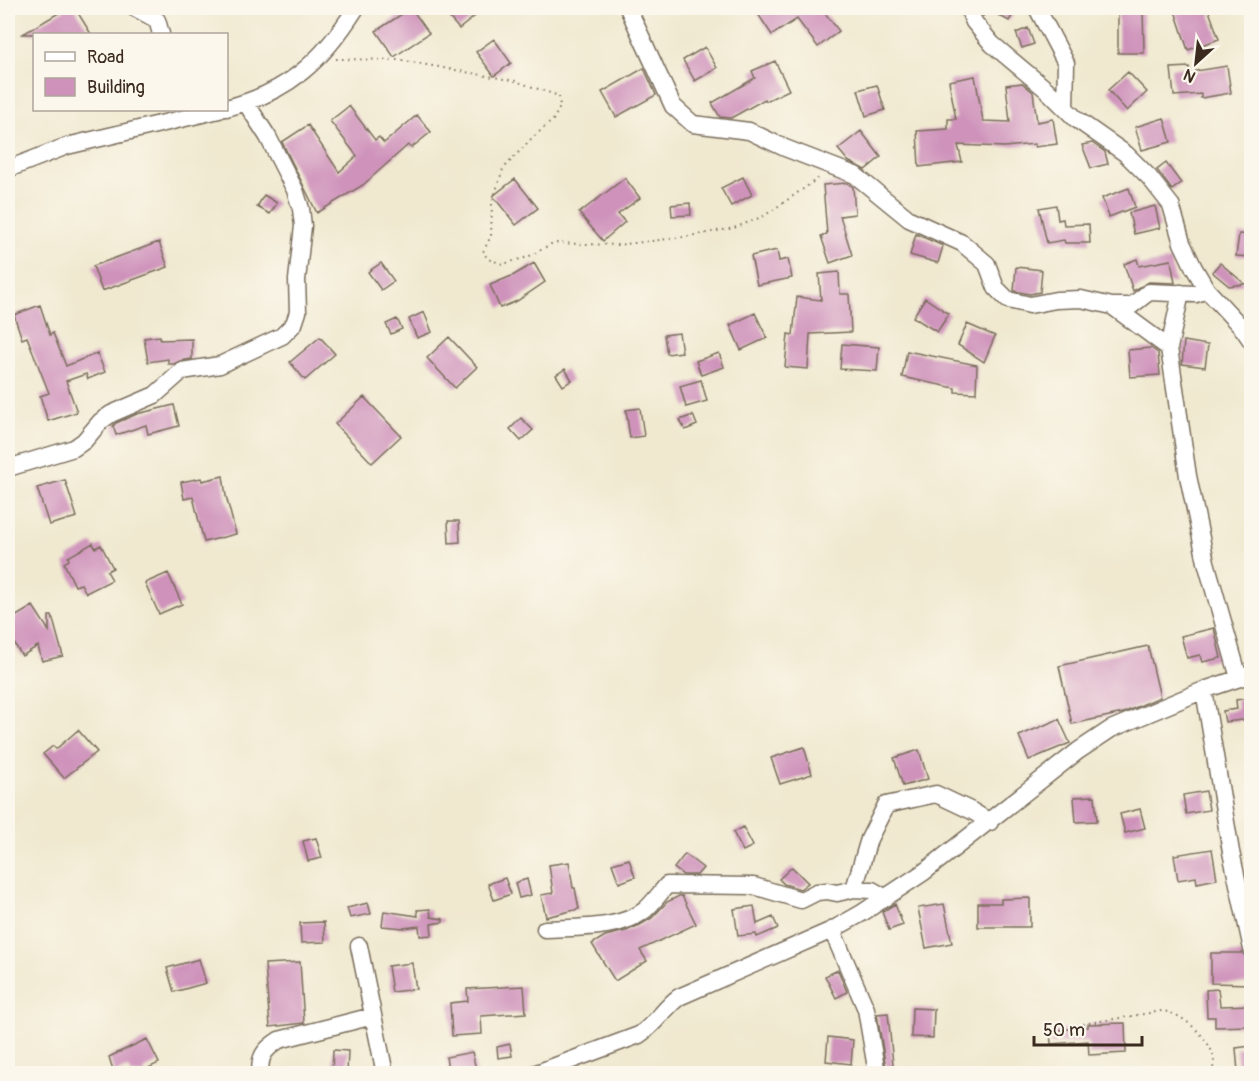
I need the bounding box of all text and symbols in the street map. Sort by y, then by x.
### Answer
legend [33,33,228,111]
north arrow [1166,33,1226,93]
text: Road [87,46,124,69]
text: N [1180,64,1199,87]
text: Building [87,76,145,99]
scale bar [1034,1009,1142,1047]
text: 50 m [1043,1019,1085,1042]

